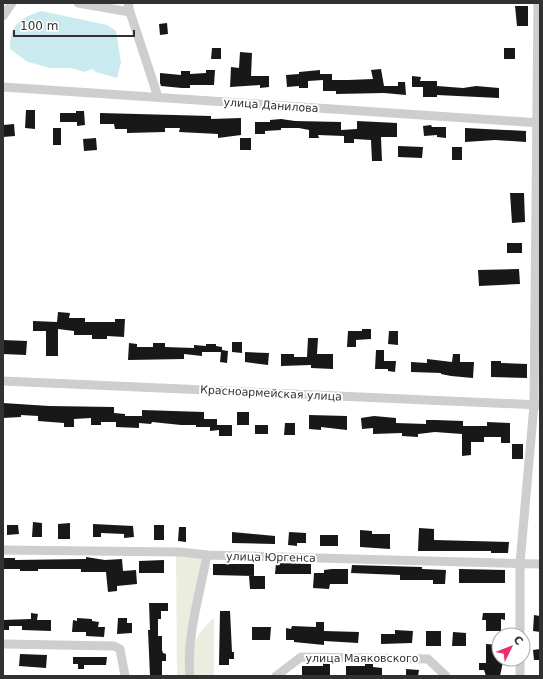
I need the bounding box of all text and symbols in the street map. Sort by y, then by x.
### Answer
scale bar [14,12,134,38]
text: 100 m [20,19,58,33]
street label: улица Данилова [223,96,319,115]
street label: Красноармейская улица [200,383,342,404]
street label: улица Юргенса [226,550,316,565]
north arrow [491,627,531,667]
text: С [510,633,525,648]
street label: улица Маяковского [305,652,419,665]

